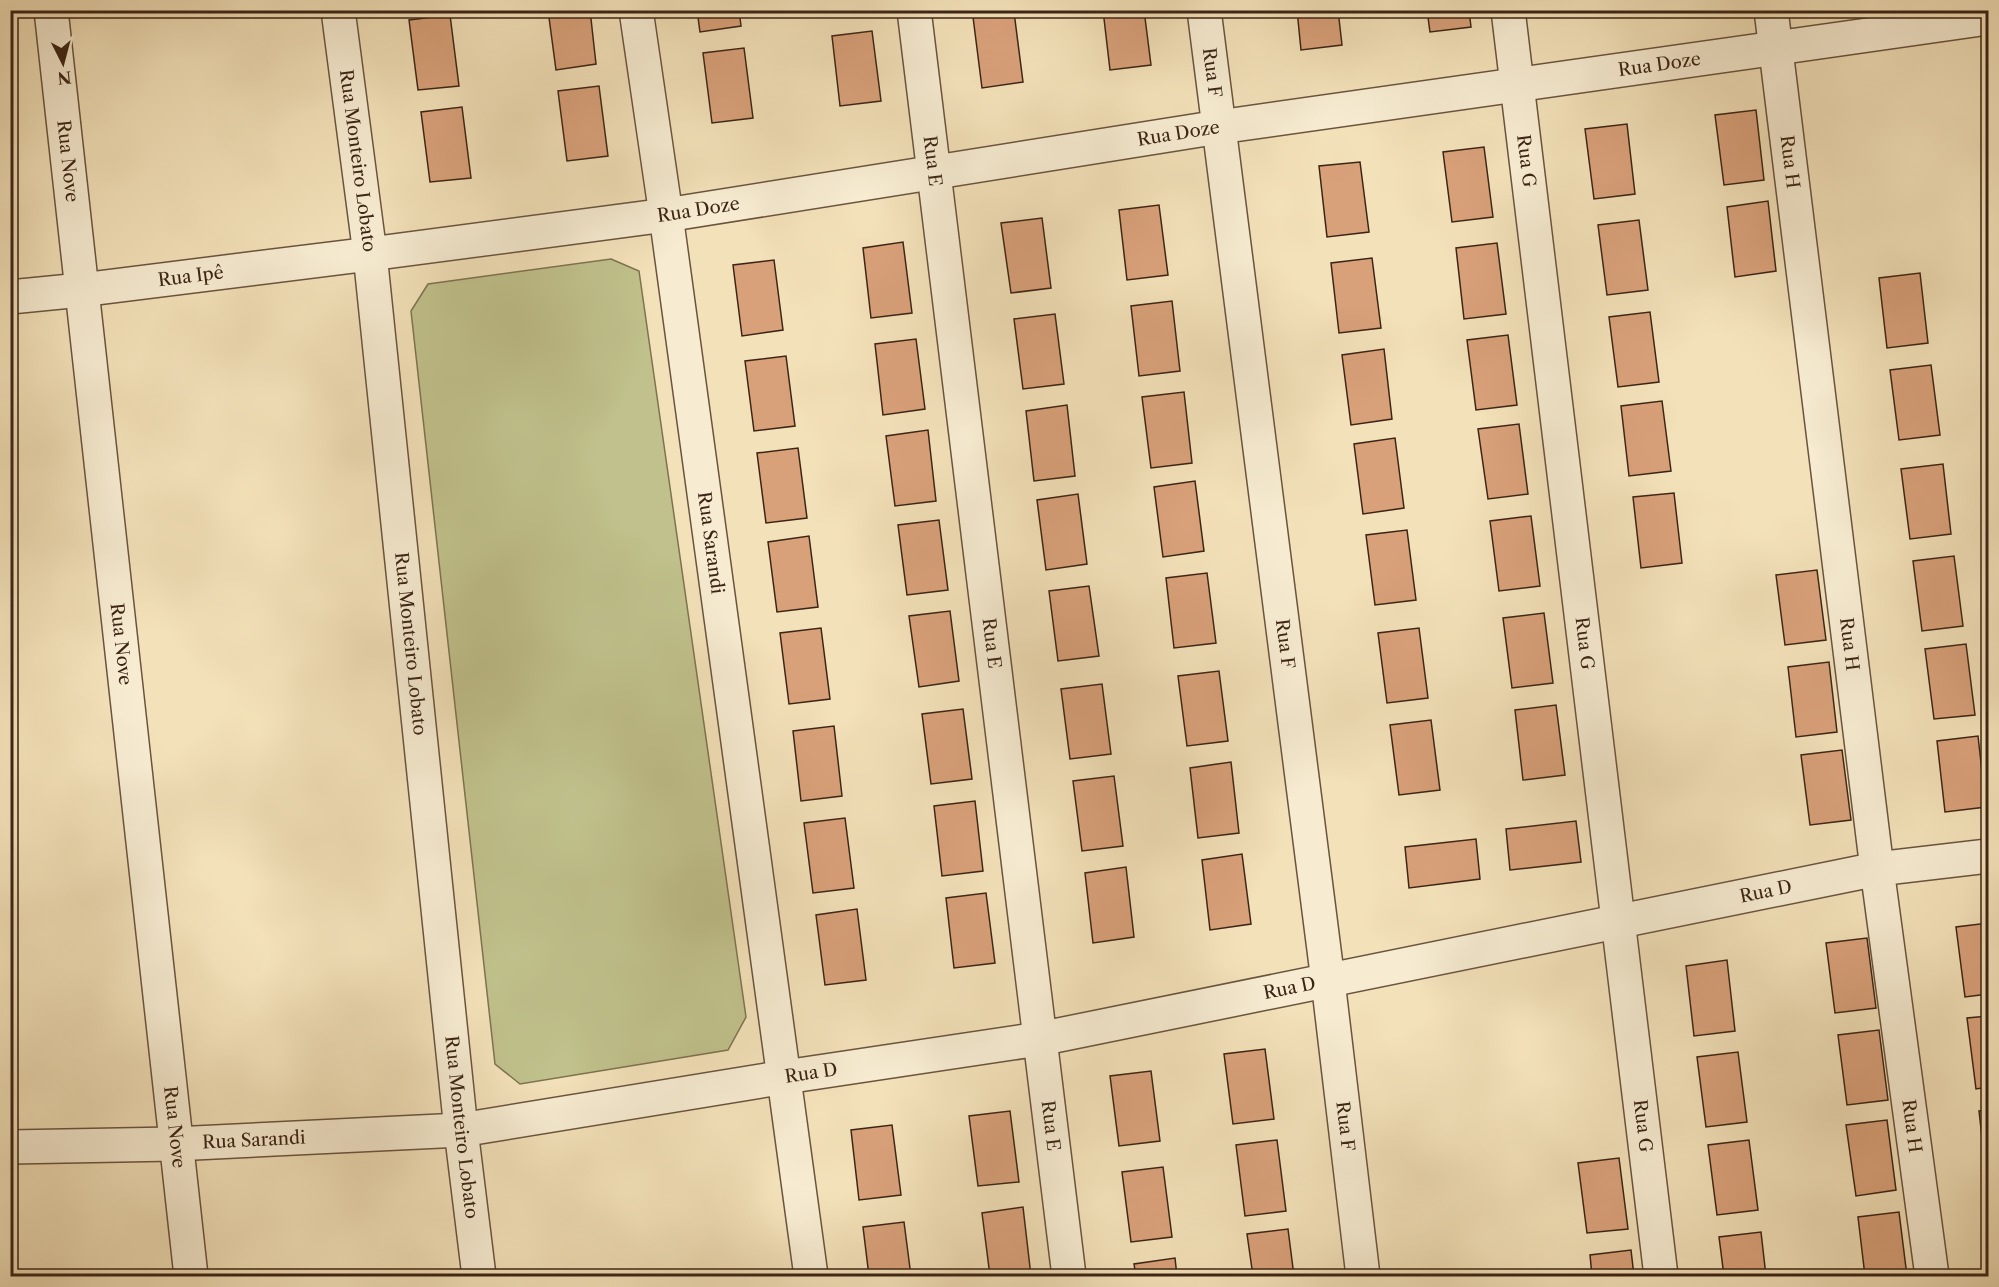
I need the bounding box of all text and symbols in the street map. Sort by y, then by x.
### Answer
north arrow [33,33,93,93]
street label: Rua F [1198,46,1226,99]
street label: Rua Doze [1617,48,1702,81]
text: N [57,67,73,89]
street label: Rua Monteiro Lobato [335,68,381,253]
street label: Rua Doze [1136,116,1221,151]
street label: Rua Nove [52,119,83,203]
street label: Rua G [1512,133,1540,189]
street label: Rua E [918,134,946,187]
street label: Rua H [1776,134,1804,190]
street label: Rua Doze [656,192,741,227]
street label: Rua Ipê [157,261,225,291]
street label: Rua Sarandi [693,490,729,596]
street label: Rua Monteiro Lobato [390,551,431,737]
street label: Rua Nove [106,602,137,686]
street label: Rua G [1570,616,1599,671]
street label: Rua H [1835,616,1863,672]
street label: Rua E [978,617,1006,670]
street label: Rua F [1271,618,1299,670]
street label: Rua D [1738,876,1794,908]
street label: Rua D [1261,972,1318,1004]
street label: Rua Monteiro Lobato [440,1034,483,1220]
street label: Rua D [783,1058,839,1088]
street label: Rua Nove [159,1085,190,1169]
street label: Rua G [1629,1098,1657,1154]
street label: Rua H [1897,1098,1926,1154]
street label: Rua E [1037,1099,1065,1152]
street label: Rua F [1331,1100,1359,1153]
street label: Rua Sarandi [202,1127,307,1154]

